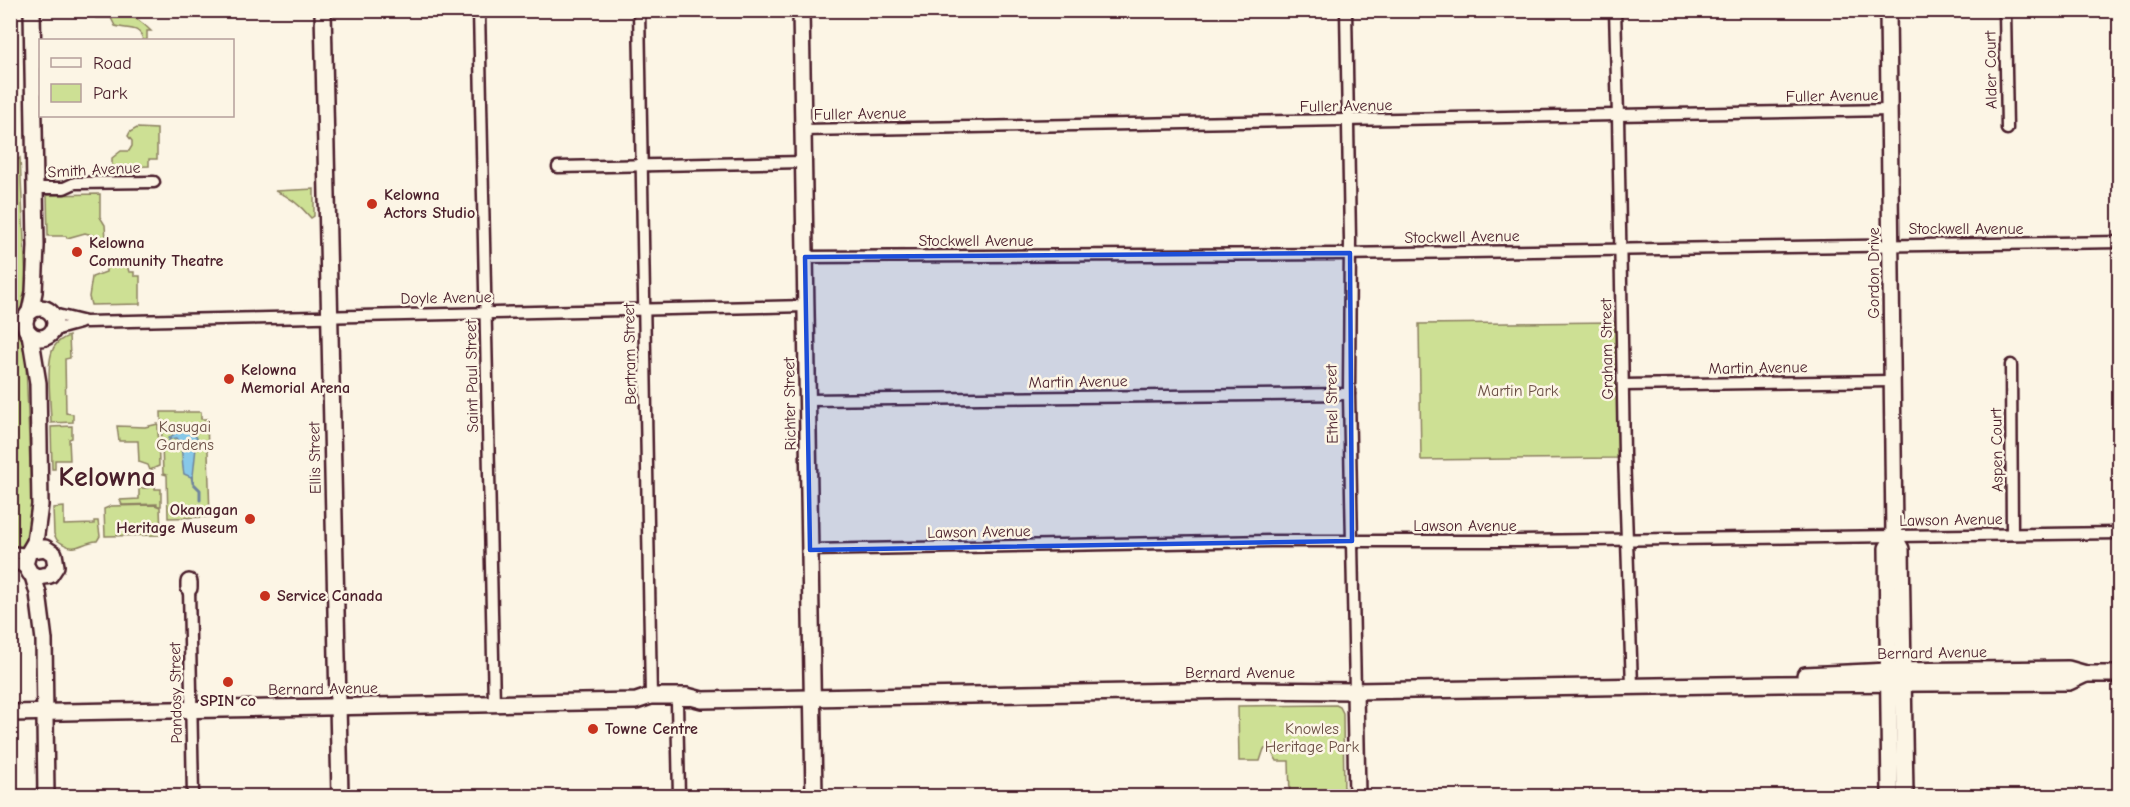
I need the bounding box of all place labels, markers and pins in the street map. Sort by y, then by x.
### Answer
place label: Kelowna Actors Studio [384,186,475,222]
marker: Kelowna Actors Studio [365,197,379,211]
place label: Kelowna Community Theatre [89,234,224,270]
marker: Kelowna Community Theatre [70,245,84,259]
place label: Kelowna Memorial Arena [241,361,350,397]
marker: Kelowna Memorial Arena [222,372,236,386]
place label: Okanagan Heritage Museum [116,501,238,537]
marker: Okanagan Heritage Museum [243,512,257,526]
place label: Service Canada [277,587,383,605]
marker: Service Canada [258,589,272,603]
marker: SPIN co [221,675,235,689]
place label: SPIN co [200,692,256,710]
place label: Towne Centre [605,720,698,738]
marker: Towne Centre [586,722,600,736]

